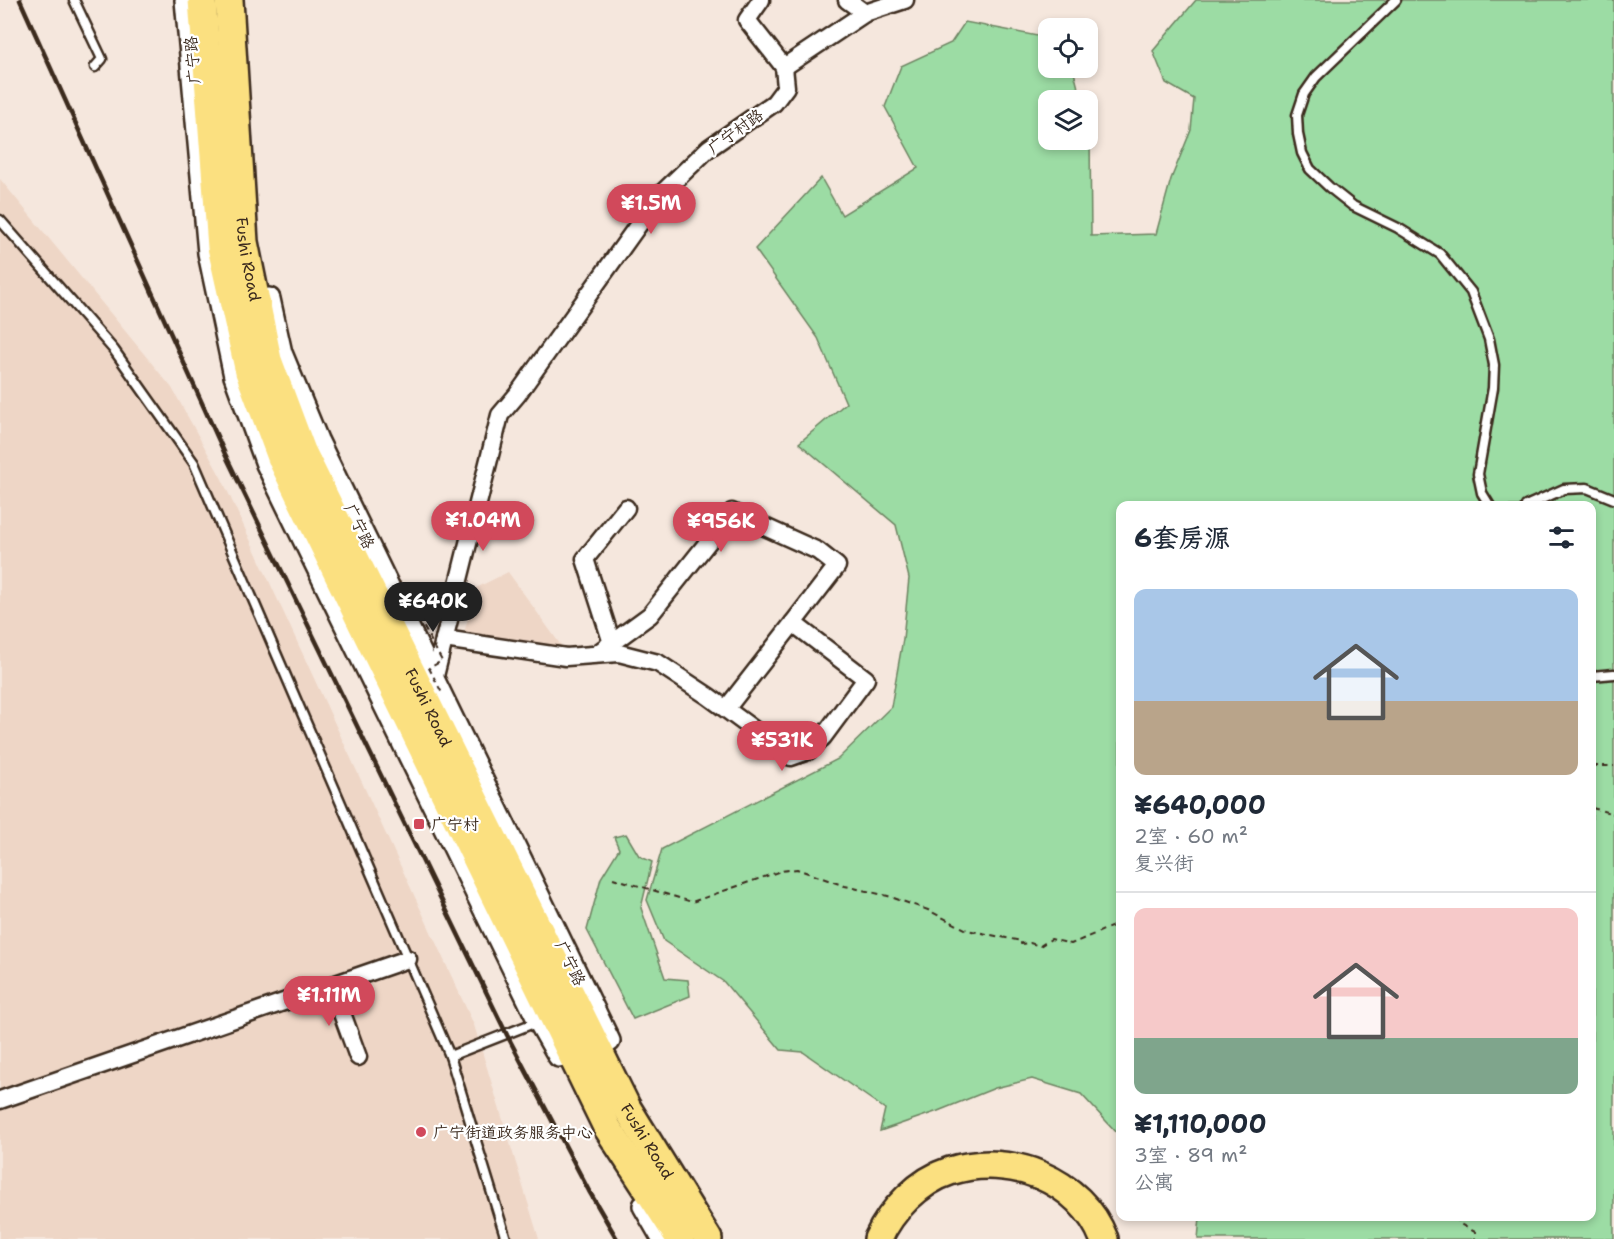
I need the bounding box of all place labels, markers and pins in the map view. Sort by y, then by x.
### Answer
pin: ¥1.5M [609,184,693,235]
pin: ¥1.04M [434,501,532,552]
pin: ¥956K [679,502,763,553]
pin: ¥640K [391,582,475,633]
pin: ¥531K [740,721,824,772]
place label: 广宁村 [431,814,479,835]
marker: 广宁村 [412,817,426,831]
pin: ¥1.11M [280,976,378,1027]
place label: 广宁街道政务服务中心 [433,1122,593,1143]
marker: 广宁街道政务服务中心 [414,1125,428,1139]

